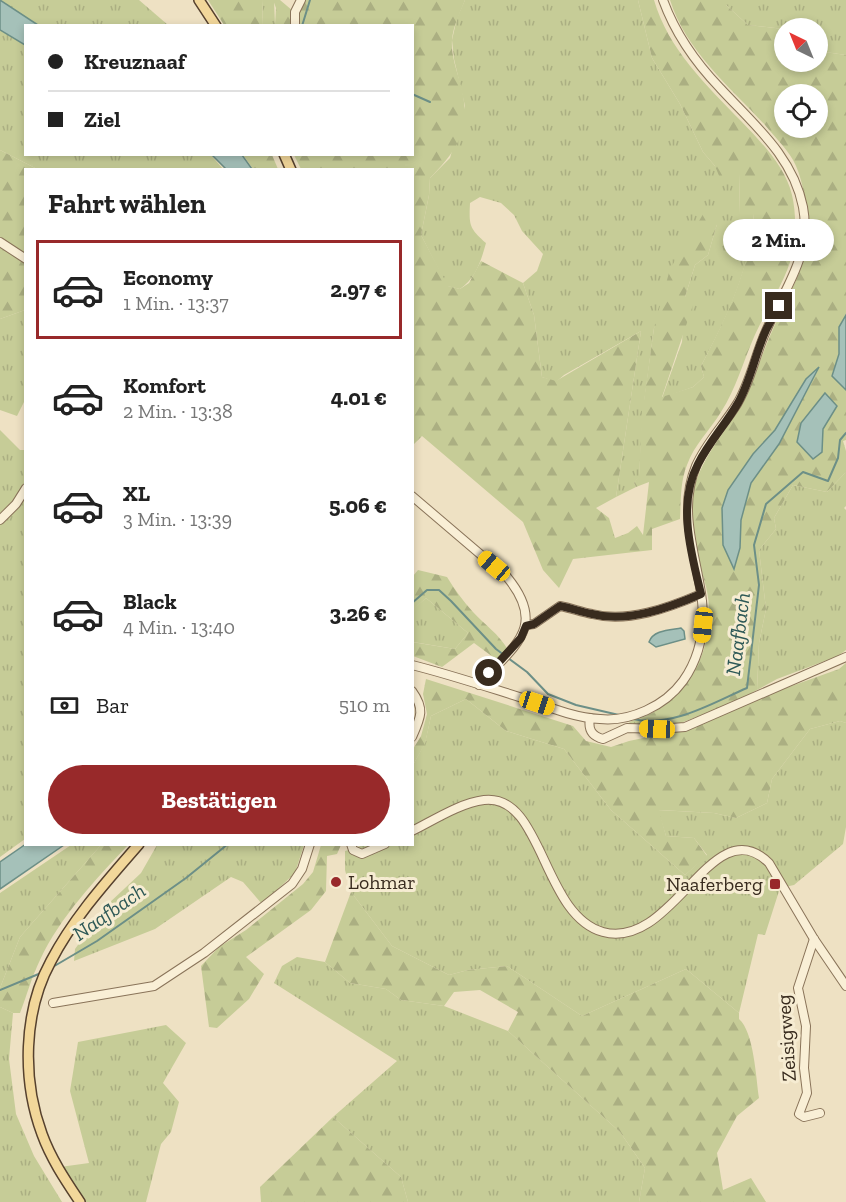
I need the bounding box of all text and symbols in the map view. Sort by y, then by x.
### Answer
north arrow [774,18,828,72]
map controls [774,18,828,138]
text: Kreuznaaf [84,48,185,75]
button: locate [774,84,828,138]
text: Ziel [84,106,120,133]
text: Fahrt wählen [48,188,206,220]
callout: 2 Min. [724,219,834,261]
text: 2 Min. [751,228,806,252]
icon: car [51,263,105,317]
text: Economy [123,264,213,291]
text: 2.97 € [330,276,387,303]
text: 1 Min. · 13:37 [123,291,229,315]
route end [765,292,792,319]
icon: car [51,371,105,425]
text: Komfort [123,372,206,399]
text: 4.01 € [331,384,387,411]
text: 2 Min. · 13:38 [123,399,233,423]
icon: car [51,479,105,533]
text: XL [123,480,150,507]
text: 5.06 € [329,492,387,519]
text: 3 Min. · 13:39 [123,507,232,531]
car [474,548,514,584]
icon: car [51,587,105,641]
text: Black [123,588,177,615]
water label: Naafbach [720,591,755,677]
text: 3.26 € [330,600,387,627]
car [692,606,714,644]
text: 4 Min. · 13:40 [123,615,235,639]
route start [475,659,502,686]
icon: cash [48,689,81,722]
car [517,689,557,717]
text: Bar [96,692,129,719]
text: 510 m [339,693,390,717]
car [639,719,675,739]
button: Bestätigen [48,765,390,834]
place label: Lohmar [348,870,416,894]
place label: Naaferberg [666,872,763,896]
marker: Lohmar [329,875,343,889]
water label: Naafbach [67,877,150,946]
marker: Naaferberg [768,877,782,891]
street label: Zeisigweg [771,994,801,1082]

